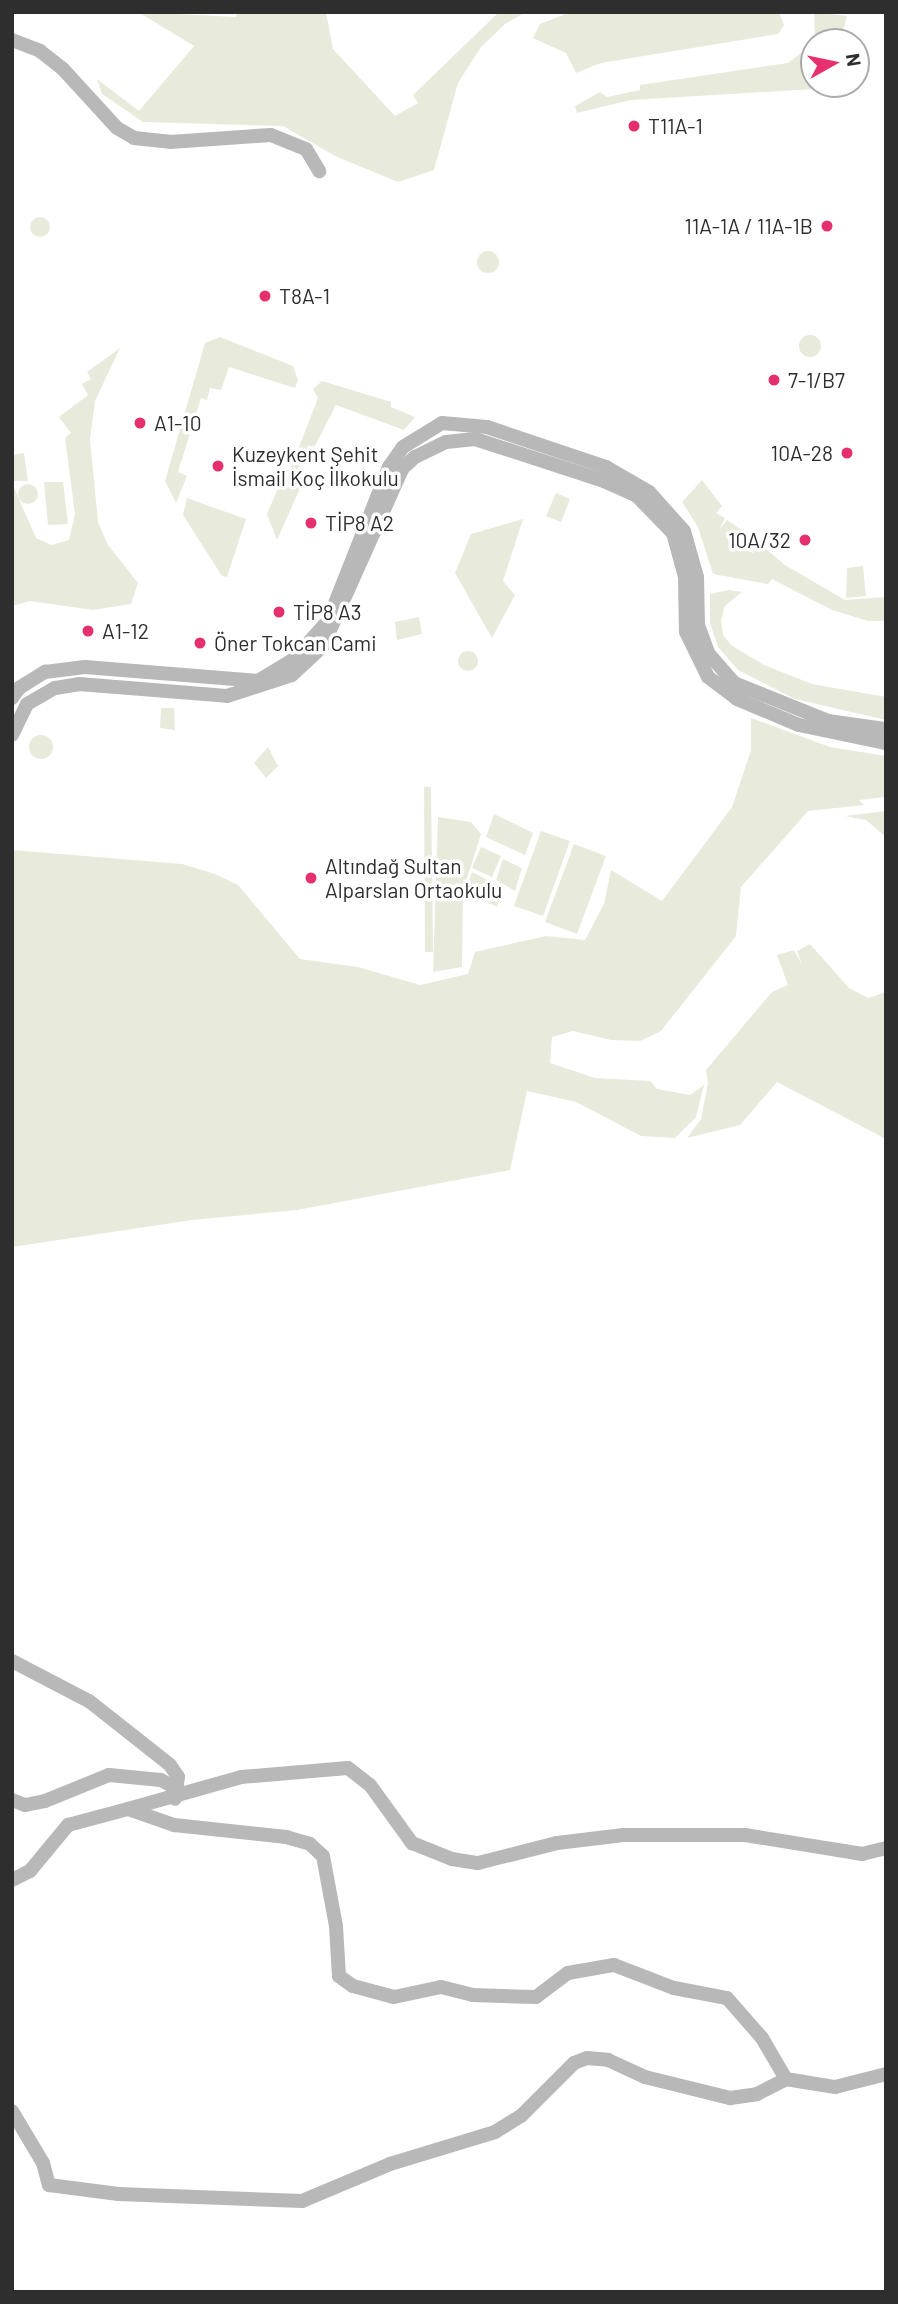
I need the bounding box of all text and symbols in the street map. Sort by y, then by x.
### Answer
north arrow [800,28,870,98]
text: N [842,52,867,68]
place label: T11A-1 [648,113,703,139]
marker: T11A-1 [626,118,642,134]
place label: 11A-1A / 11A-1B [685,213,813,239]
marker: 11A-1A / 11A-1B [819,218,835,234]
place label: T8A-1 [279,283,330,309]
marker: T8A-1 [257,288,273,304]
place label: 7-1/B7 [788,367,845,393]
marker: 7-1/B7 [766,372,782,388]
place label: A1-10 [154,410,202,436]
marker: A1-10 [132,415,148,431]
place label: 10A-28 [771,440,833,466]
place label: Kuzeykent Şehit İsmail Koç İlkokulu [232,441,399,491]
marker: 10A-28 [839,445,855,461]
marker: Kuzeykent Şehit İsmail Koç İlkokulu [210,458,226,474]
place label: TİP8 A2 [325,510,394,536]
marker: TİP8 A2 [303,515,319,531]
place label: 10A/32 [728,527,791,553]
marker: 10A/32 [797,532,813,548]
place label: TİP8 A3 [293,599,362,625]
marker: TİP8 A3 [271,604,287,620]
place label: A1-12 [102,618,149,644]
marker: A1-12 [80,623,96,639]
place label: Öner Tokcan Cami [214,630,377,656]
marker: Öner Tokcan Cami [192,635,208,651]
place label: Altındağ Sultan Alparslan Ortaokulu [325,853,502,903]
marker: Altındağ Sultan Alparslan Ortaokulu [303,870,319,886]

